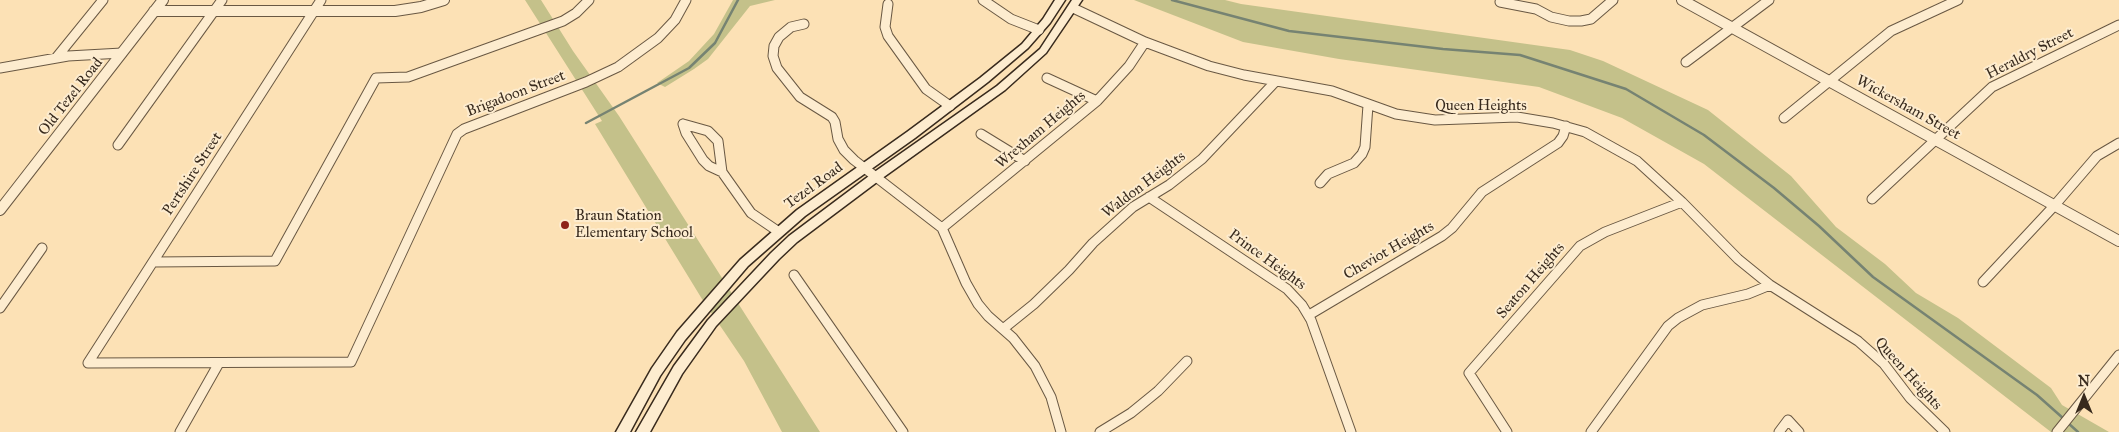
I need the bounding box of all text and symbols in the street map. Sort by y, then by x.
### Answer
street label: Heraldry Street [1983,24,2077,84]
street label: Old Tezel Road [35,54,107,140]
street label: Brigadoon Street [464,67,568,121]
street label: Wickersham Street [1853,72,1963,144]
street label: Wrexham Heights [992,87,1090,173]
street label: Queen Heights [1435,97,1527,115]
street label: Pertshire Street [159,129,227,219]
street label: Waldon Heights [1099,148,1189,222]
street label: Tezel Road [781,159,847,213]
place label: Braun Station Elementary School [575,207,693,242]
street label: Cheviot Heights [1341,218,1437,284]
marker: Braun Station Elementary School [559,219,571,231]
street label: Prince Heights [1225,226,1309,294]
street label: Seaton Heights [1493,239,1569,323]
street label: Queen Heights [1871,334,1945,414]
north arrow [2059,372,2109,422]
text: N [2078,373,2090,390]

